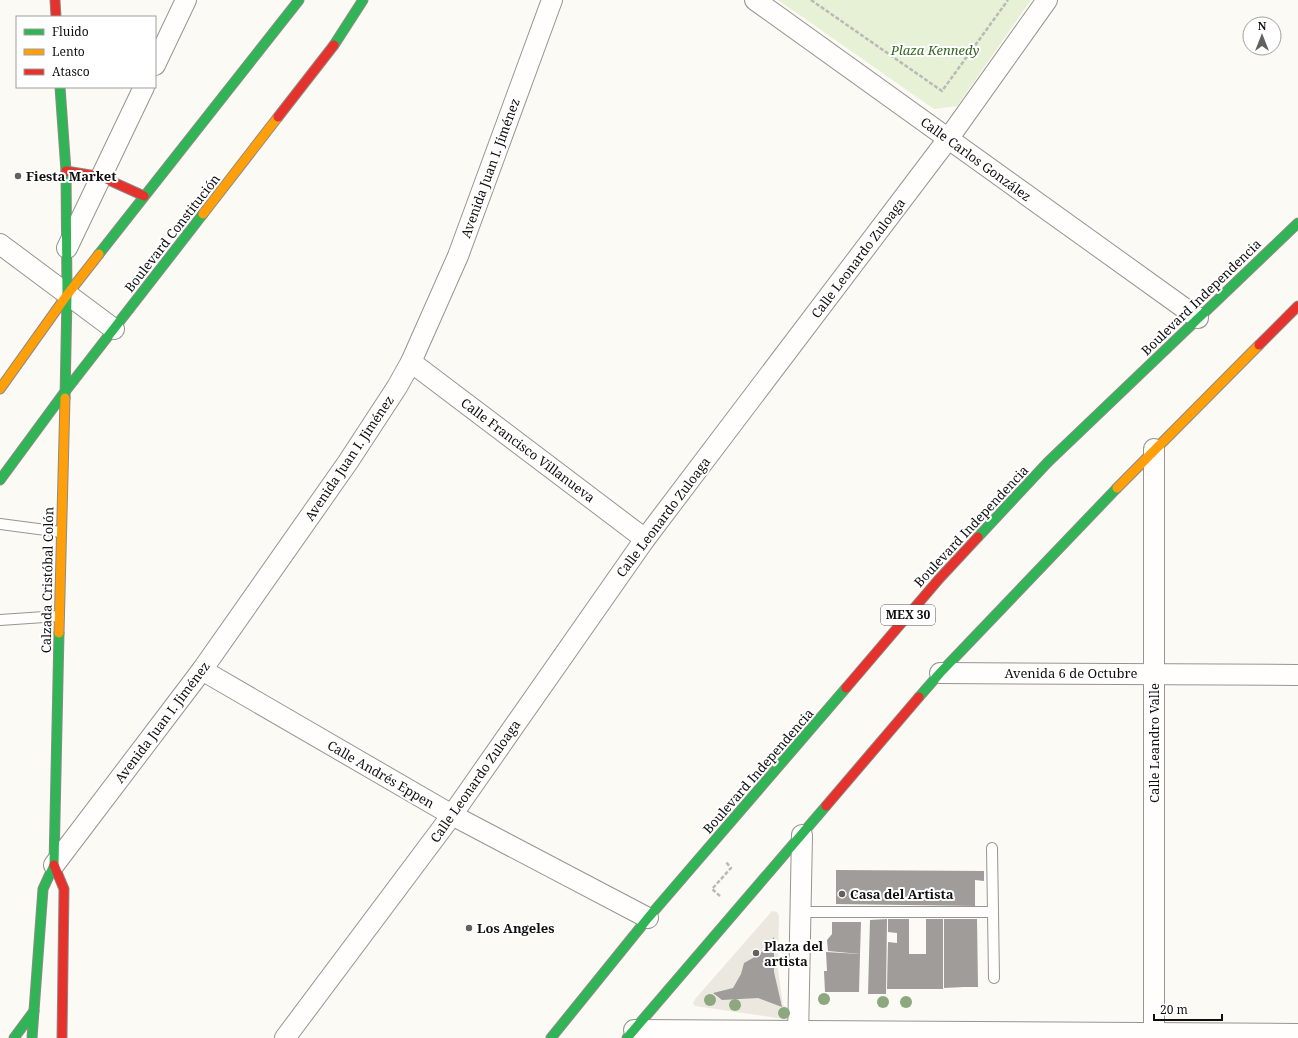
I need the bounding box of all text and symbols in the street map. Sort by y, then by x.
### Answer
legend [16,16,156,88]
north arrow [1242,16,1282,56]
text: N [1258,18,1267,33]
text: Fluido [52,23,89,40]
park label: Plaza Kennedy [890,41,979,59]
text: Lento [52,43,85,60]
text: Atasco [52,63,90,80]
street label: Avenida Juan I. Jiménez [456,96,524,240]
street label: Calle Carlos González [917,113,1035,205]
place label: Fiesta Market [26,167,116,185]
street label: Boulevard Constitución [120,170,224,296]
marker: Fiesta Market [13,171,23,181]
street label: Calle Leonardo Zuloaga [807,194,909,322]
street label: Boulevard Independencia [1137,235,1265,359]
street label: Avenida Juan I. Jiménez [300,392,398,524]
street label: Calle Francisco Villanueva [457,394,599,506]
street label: Calle Leonardo Zuloaga [612,453,714,581]
street label: Boulevard Independencia [910,461,1032,591]
street label: Calzada Cristóbal Colón [37,506,57,653]
road number: MEX 30 [881,605,935,625]
street label: Avenida Juan I. Jiménez [110,658,214,786]
street label: Avenida 6 de Octubre [1005,664,1138,682]
street label: Calle Leandro Valle [1145,683,1163,803]
street label: Boulevard Independencia [699,705,817,837]
street label: Calle Leonardo Zuloaga [426,716,524,846]
street label: Calle Andrés Eppen [324,736,438,812]
place label: Casa del Artista [850,885,954,903]
marker: Casa del Artista [837,889,847,899]
place label: Los Angeles [477,919,555,937]
marker: Los Angeles [464,923,474,933]
place label: Plaza del artista [764,937,824,970]
marker: Plaza del artista [751,948,761,958]
scale bar [1154,996,1222,1022]
text: 20 m [1160,1001,1188,1018]

